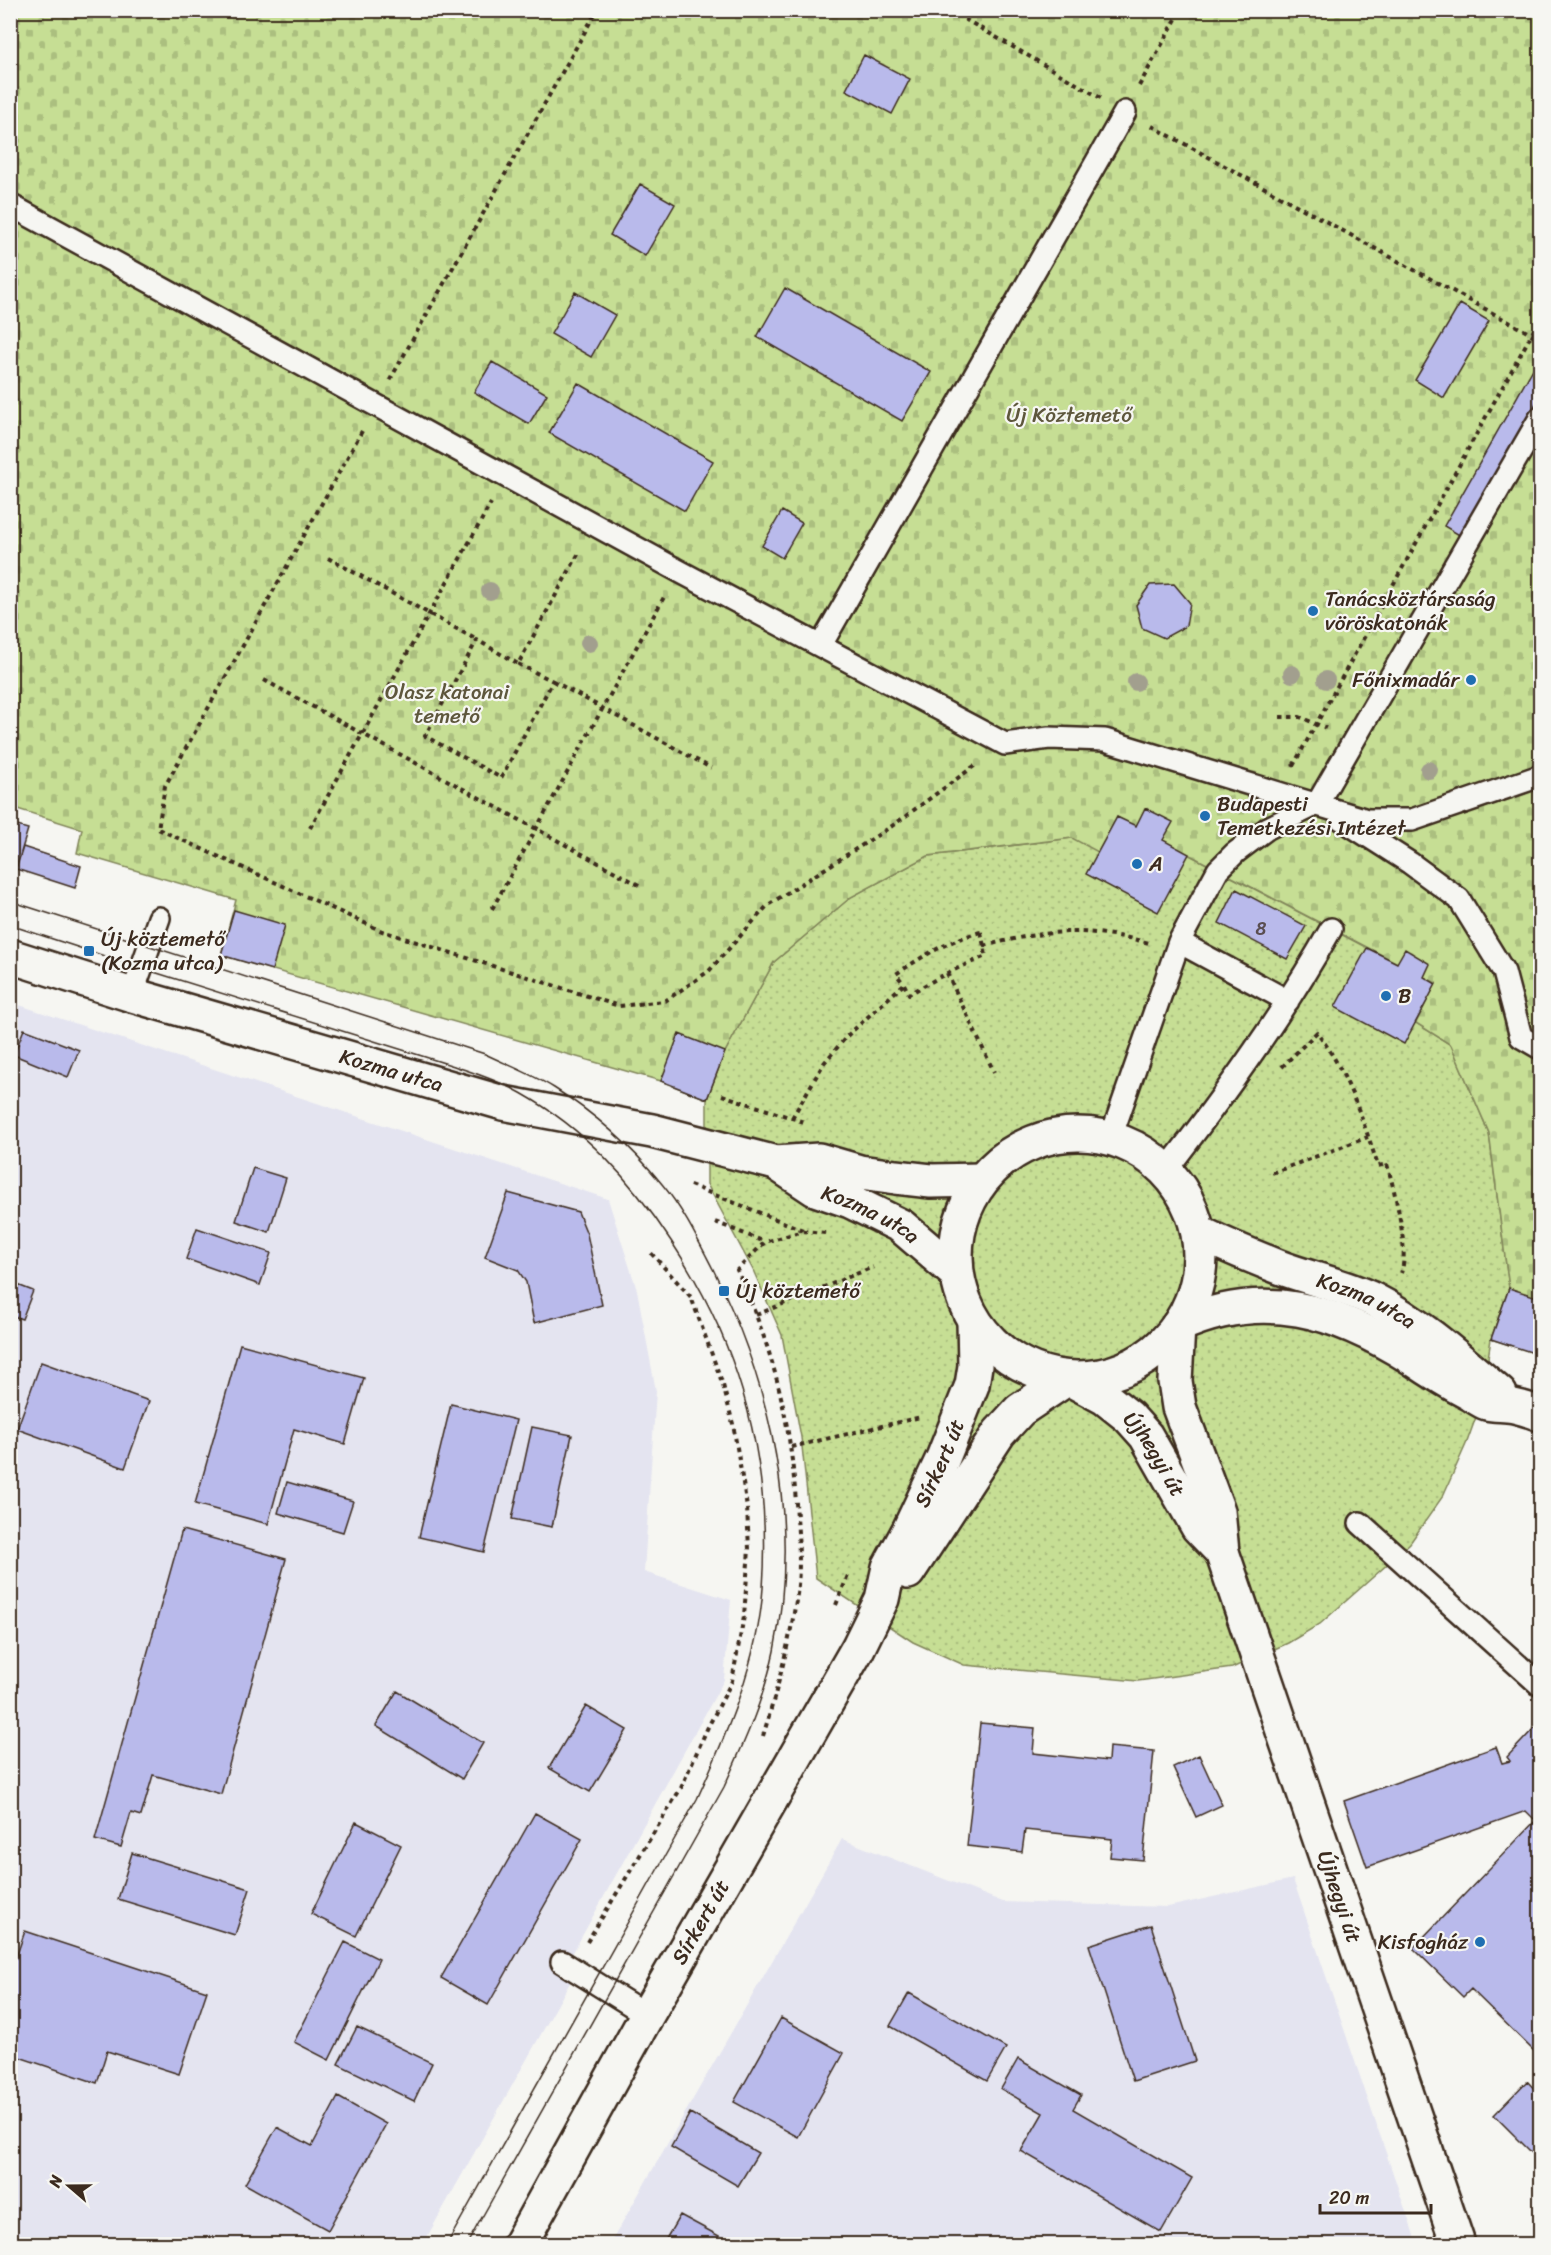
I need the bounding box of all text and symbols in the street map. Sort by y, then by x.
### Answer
park label: Új Köztemető [1006,396,1133,434]
place label: Tanácsköztársaság vöröskatonák [1325,580,1496,642]
marker: Tanácsköztársaság vöröskatonák [1306,604,1320,618]
place label: Főnixmadár [1352,661,1460,699]
park label: Olasz katonai temető [385,673,510,735]
marker: Főnixmadár [1464,673,1478,687]
place label: Budapesti Temetkezési Intézet [1217,785,1407,847]
marker: Budapesti Temetkezési Intézet [1198,809,1212,823]
place label: A [1148,845,1163,883]
marker: A [1130,857,1144,871]
house number: 8 [1256,913,1267,945]
place label: Új köztemető (Kozma utca) [101,920,226,982]
marker: Új köztemető (Kozma utca) [82,944,96,958]
place label: B [1398,977,1411,1015]
marker: B [1379,989,1393,1003]
street label: Kozma utca [335,1037,448,1104]
street label: Kozma utca [816,1174,929,1254]
street label: Kozma utca [1312,1261,1425,1340]
place label: Új köztemető [736,1272,861,1310]
marker: Új köztemető [717,1284,731,1298]
street label: Újhegyi út [1113,1402,1196,1504]
street label: Sírkert út [903,1413,976,1514]
street label: Újhegyi út [1306,1845,1373,1948]
street label: Sírkert út [661,1872,740,1972]
place label: Kisfogház [1378,1923,1469,1961]
marker: Kisfogház [1473,1935,1487,1949]
north arrow [39,2156,99,2216]
text: N [40,2170,71,2192]
scale bar [1320,2177,1431,2215]
text: 20 m [1329,2182,1369,2214]

